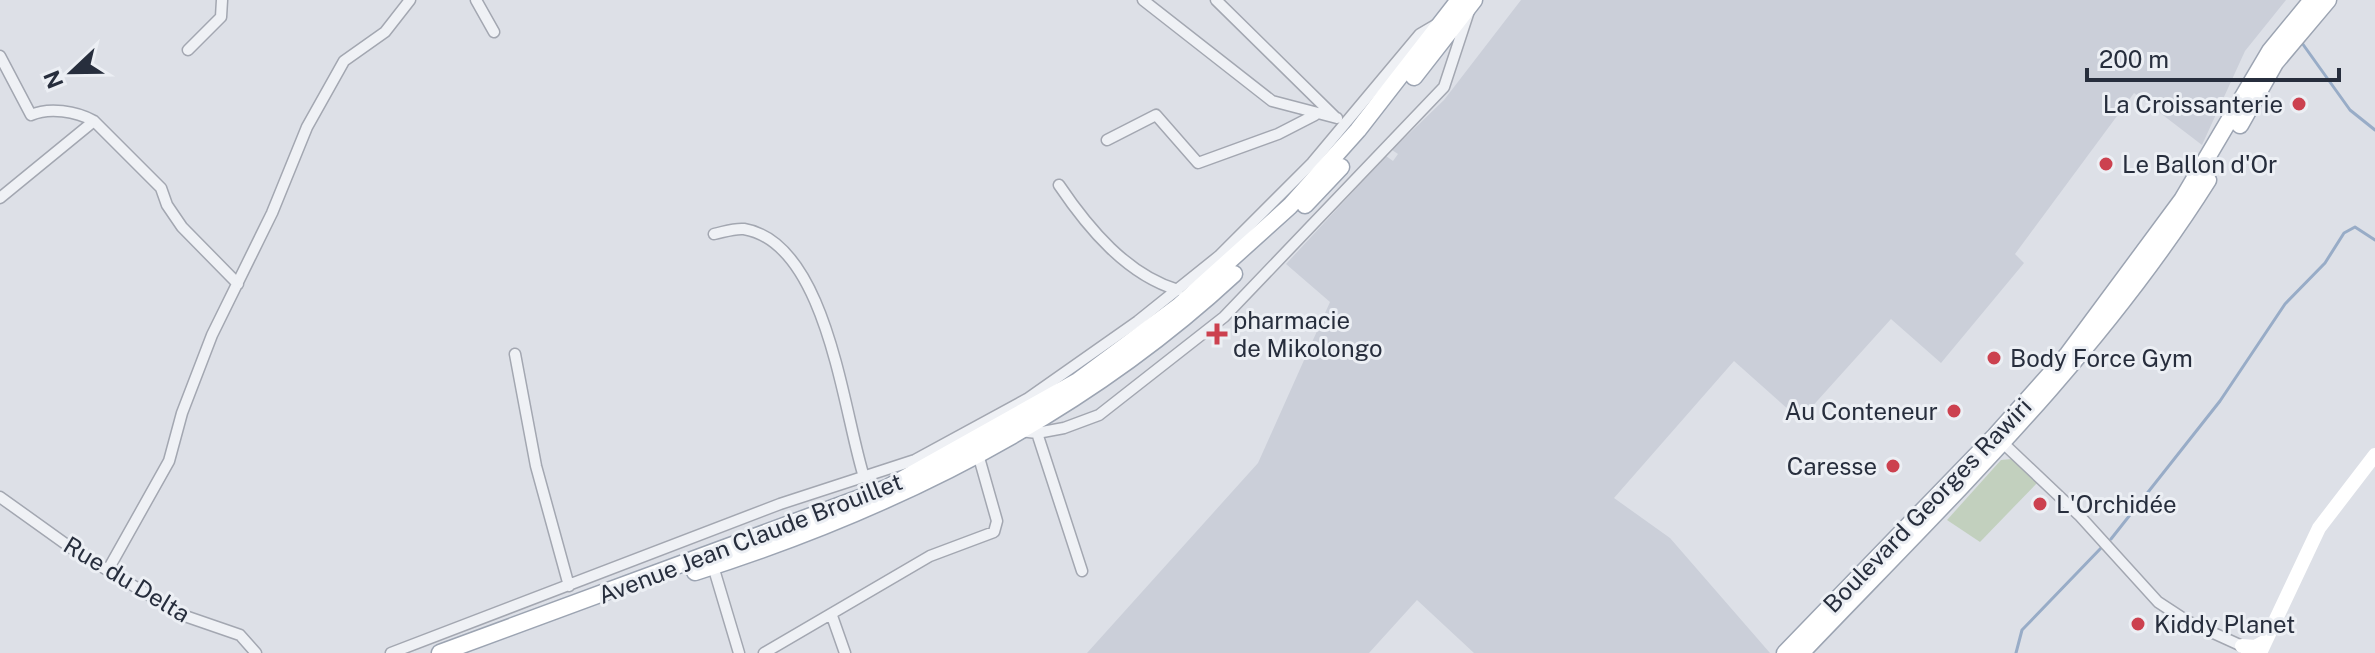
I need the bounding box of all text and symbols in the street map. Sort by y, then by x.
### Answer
north arrow [32,32,112,112]
scale bar [2087,32,2339,82]
text: 200 m [2099,45,2169,73]
text: N [38,67,69,92]
place label: La Croissanterie [2103,90,2283,118]
marker: La Croissanterie [2290,95,2308,113]
place label: Le Ballon d'Or [2122,150,2277,178]
marker: Le Ballon d'Or [2097,155,2115,173]
place label: pharmacie de Mikolongo [1233,306,1383,362]
marker: pharmacie de Mikolongo [1208,325,1226,343]
place label: Body Force Gym [2010,344,2193,372]
marker: Body Force Gym [1985,349,2003,367]
street label: Boulevard Georges Rawiri [1817,392,2037,618]
place label: Au Conteneur [1785,397,1938,425]
marker: Au Conteneur [1945,402,1963,420]
place label: Caresse [1787,452,1877,480]
marker: Caresse [1884,457,1902,475]
street label: Avenue Jean Claude Brouillet [594,467,906,609]
place label: L'Orchidée [2056,490,2177,518]
marker: L'Orchidée [2031,495,2049,513]
street label: Rue du Delta [59,530,195,628]
place label: Kiddy Planet [2154,610,2295,638]
marker: Kiddy Planet [2129,615,2147,633]

